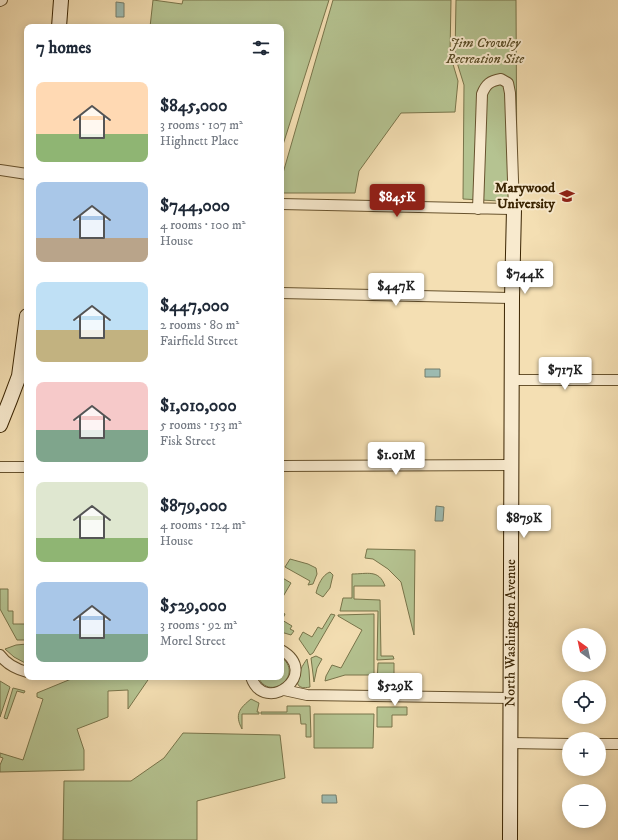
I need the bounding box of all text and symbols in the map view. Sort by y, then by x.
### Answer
park label: Jim Crowley Recreation Site [445,34,525,68]
text: 7 homes [36,37,91,59]
icon: filters [250,37,272,59]
text: $845,000 [160,95,227,117]
icon: home [68,98,116,146]
text: 3 rooms · 107 m² [160,117,243,133]
text: Highnett Place [160,133,239,149]
place label: Marywood University [495,179,556,213]
pin: $845K [369,184,425,218]
school or university icon: Marywood University [558,187,576,205]
text: $845K [379,189,415,205]
text: $744,000 [160,195,230,217]
icon: home [68,198,116,246]
text: 4 rooms · 100 m² [160,217,246,233]
text: House [160,233,193,249]
pin: $744K [497,261,553,295]
text: $744K [506,266,544,282]
pin: $447K [368,273,424,307]
text: $447K [377,278,415,294]
text: $447,000 [160,295,229,317]
icon: home [68,298,116,346]
text: 2 rooms · 80 m² [160,317,239,333]
text: Fairfield Street [160,333,238,349]
pin: $717K [537,357,593,391]
text: $717K [548,362,582,378]
text: $1,010,000 [160,395,237,417]
icon: home [68,398,116,446]
text: 5 rooms · 153 m² [160,417,242,433]
text: Fisk Street [160,433,216,449]
pin: $1.01M [363,442,429,476]
text: $1.01M [377,447,415,463]
text: $879,000 [160,495,227,517]
icon: home [68,498,116,546]
pin: $879K [496,505,552,539]
text: $879K [506,510,542,526]
text: 4 rooms · 124 m² [160,517,246,533]
text: House [160,533,193,549]
street label: North Washington Avenue [501,559,520,707]
text: $529,000 [160,595,227,617]
icon: home [68,598,116,646]
text: 3 rooms · 92 m² [160,617,237,633]
north arrow [562,628,606,672]
map controls [562,628,606,828]
text: Morel Street [160,633,226,649]
pin: $529K [367,673,423,707]
text: $529K [377,678,413,694]
button: locate [562,680,606,724]
button: + [562,732,606,776]
button: − [562,784,606,828]

